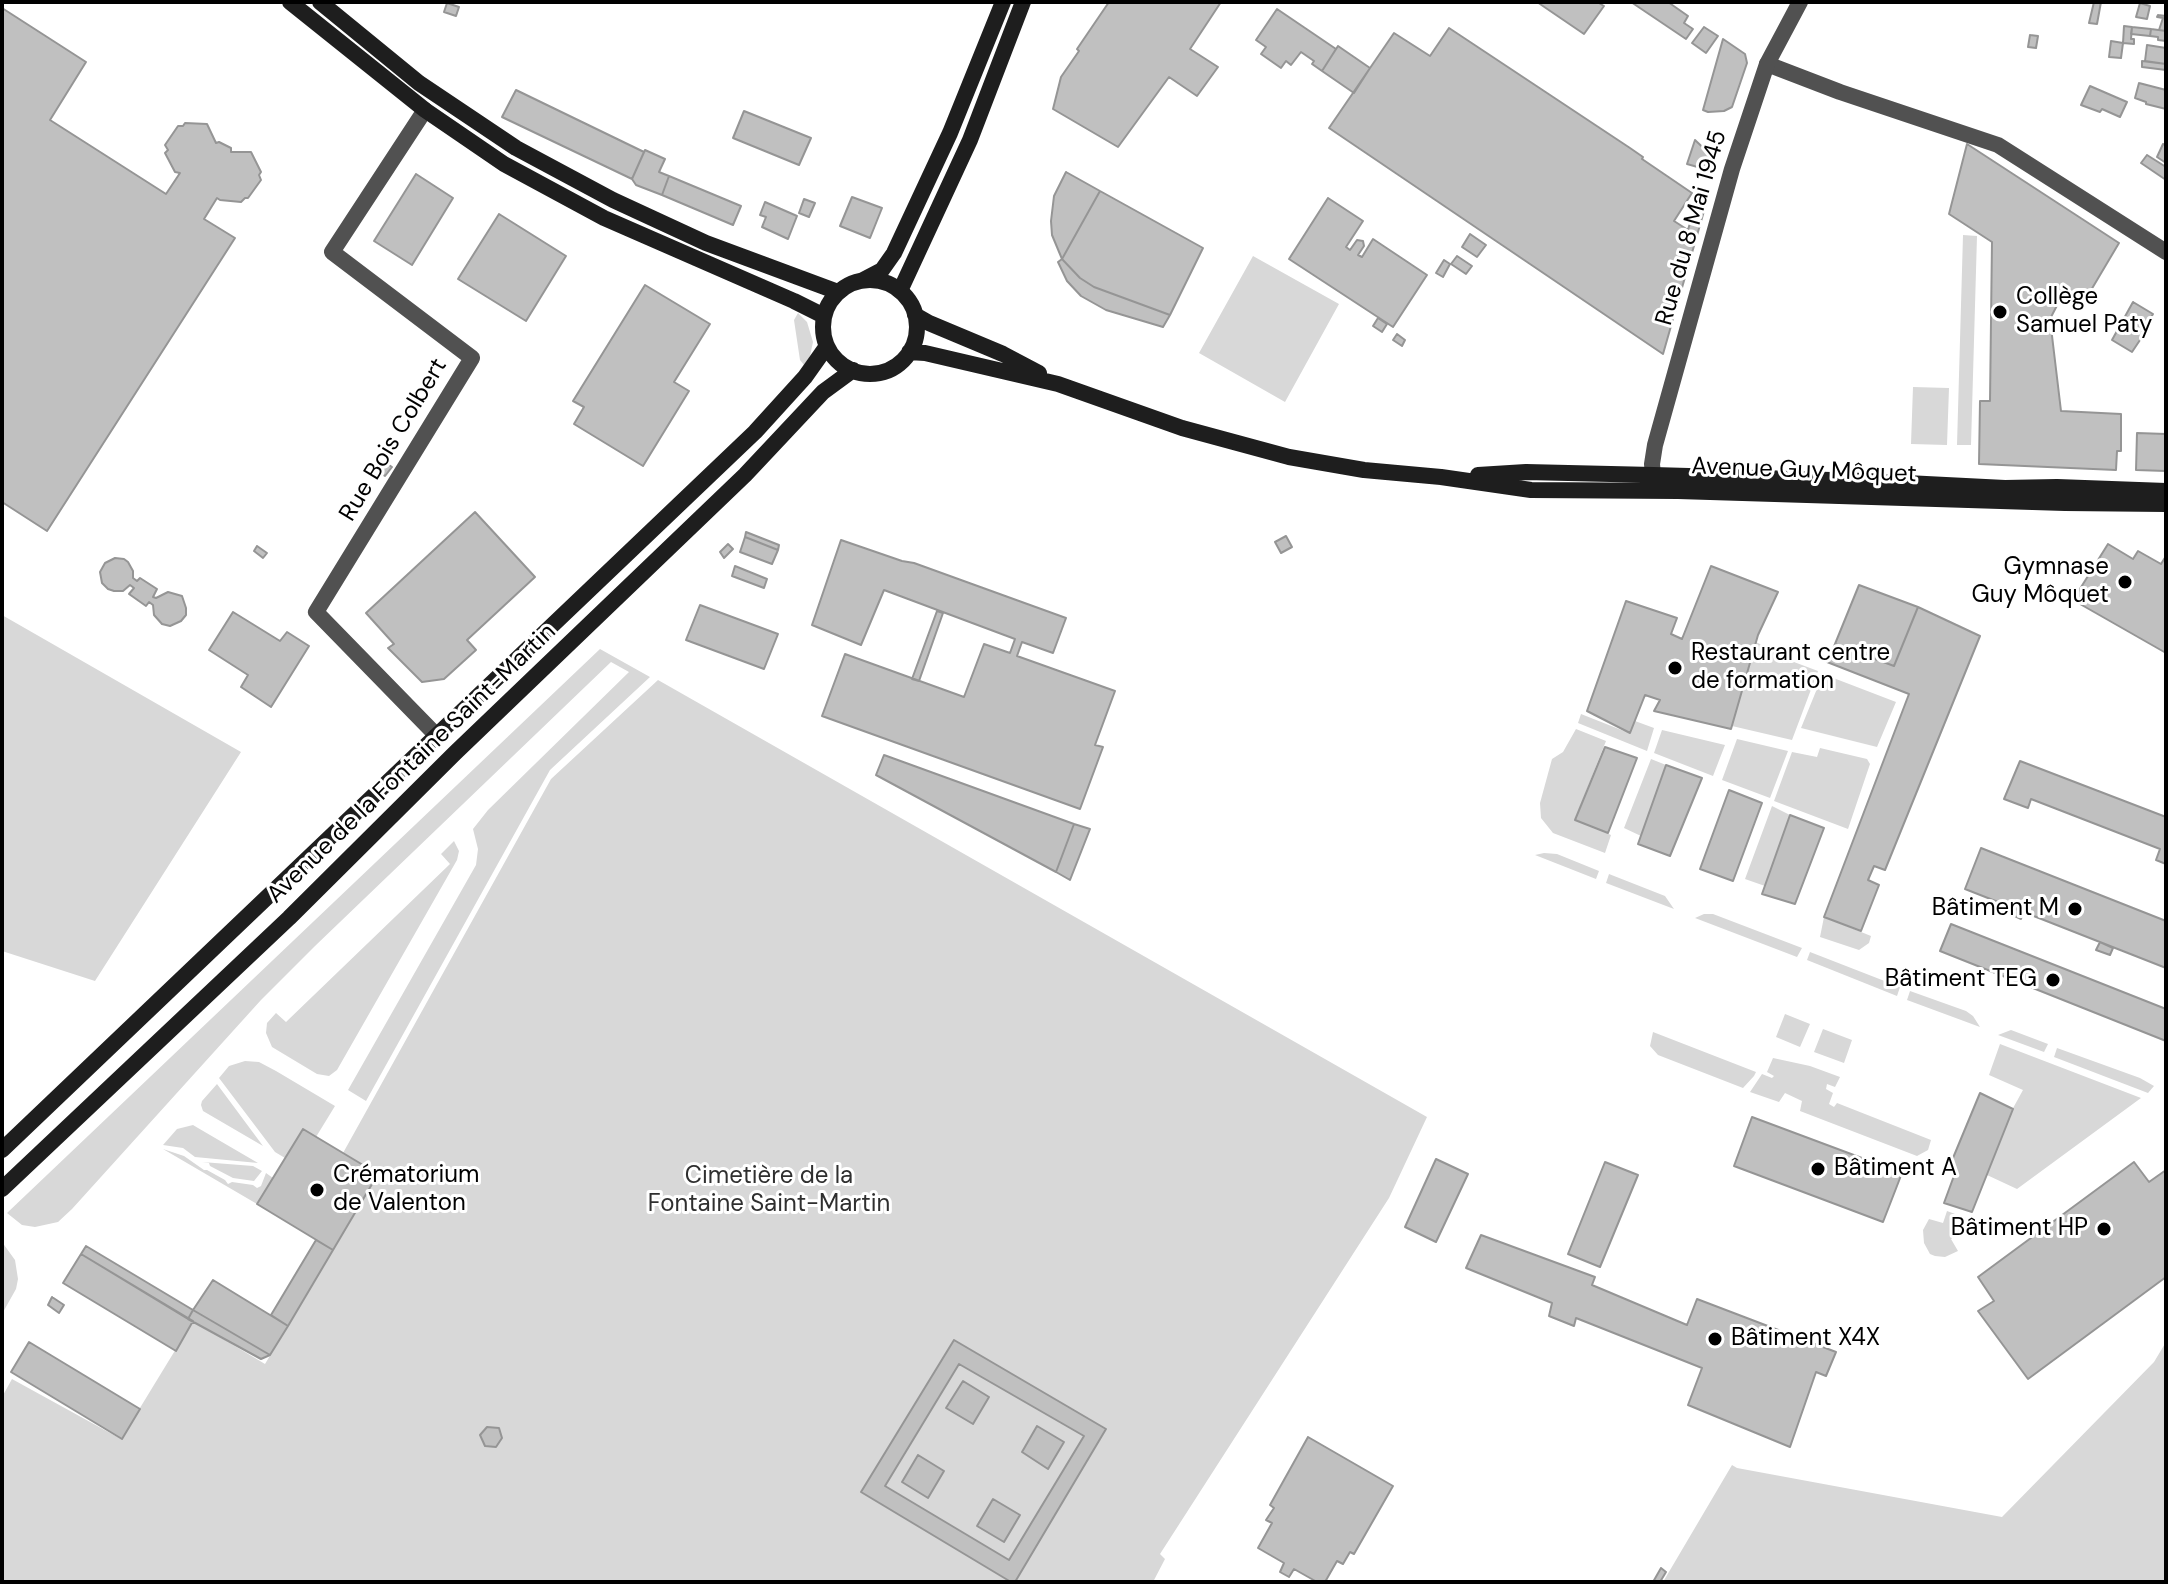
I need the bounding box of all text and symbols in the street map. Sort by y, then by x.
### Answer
street label: Rue du 8 Mai 1945 [1650,127,1734,329]
place label: Collège Samuel Paty [2016,284,2152,340]
marker: Collège Samuel Paty [1991,303,2009,321]
street label: Rue Bois Colbert [334,353,454,527]
street label: Avenue Guy Môquet [1691,453,1917,489]
place label: Gymnase Guy Môquet [1971,554,2109,610]
marker: Gymnase Guy Môquet [2116,573,2134,591]
street label: Avenue de la Fontaine Saint-Martin [262,618,562,910]
place label: Restaurant centre de formation [1691,640,1890,696]
marker: Restaurant centre de formation [1666,659,1684,677]
place label: Bâtiment M [1932,895,2059,923]
marker: Bâtiment M [2066,900,2084,918]
place label: Bâtiment TEG [1885,966,2037,994]
marker: Bâtiment TEG [2044,971,2062,989]
place label: Bâtiment A [1834,1155,1957,1183]
marker: Bâtiment A [1809,1160,1827,1178]
place label: Crématorium de Valenton [333,1162,479,1218]
park label: Cimetière de la Fontaine Saint-Martin [648,1163,890,1219]
marker: Crématorium de Valenton [308,1181,326,1199]
place label: Bâtiment HP [1951,1215,2088,1243]
marker: Bâtiment HP [2095,1220,2113,1238]
place label: Bâtiment X4X [1731,1325,1880,1353]
marker: Bâtiment X4X [1706,1330,1724,1348]

